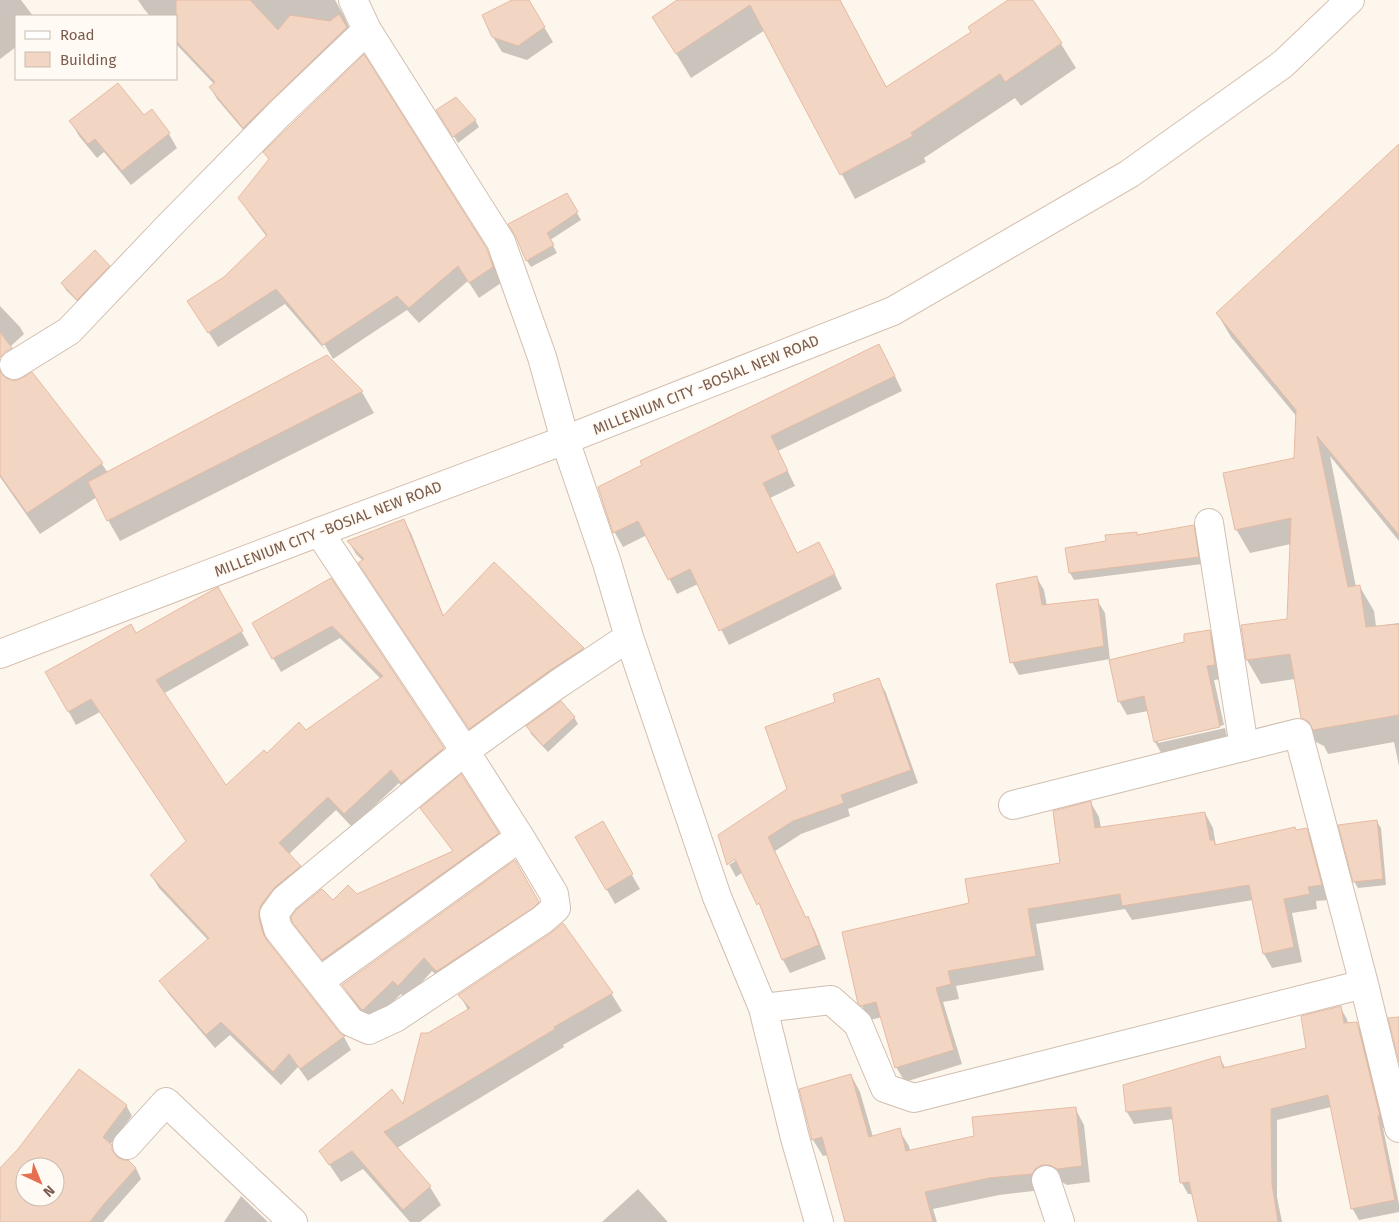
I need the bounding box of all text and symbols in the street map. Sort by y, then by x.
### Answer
legend [15,15,178,80]
text: Road [60,26,95,44]
text: Building [60,51,116,69]
street label: MILLENIUM CITY -BOSIAL NEW ROAD [590,331,822,439]
street label: MILLENIUM CITY -BOSIAL NEW ROAD [212,477,444,581]
north arrow [15,1157,65,1207]
text: N [39,1182,58,1200]

